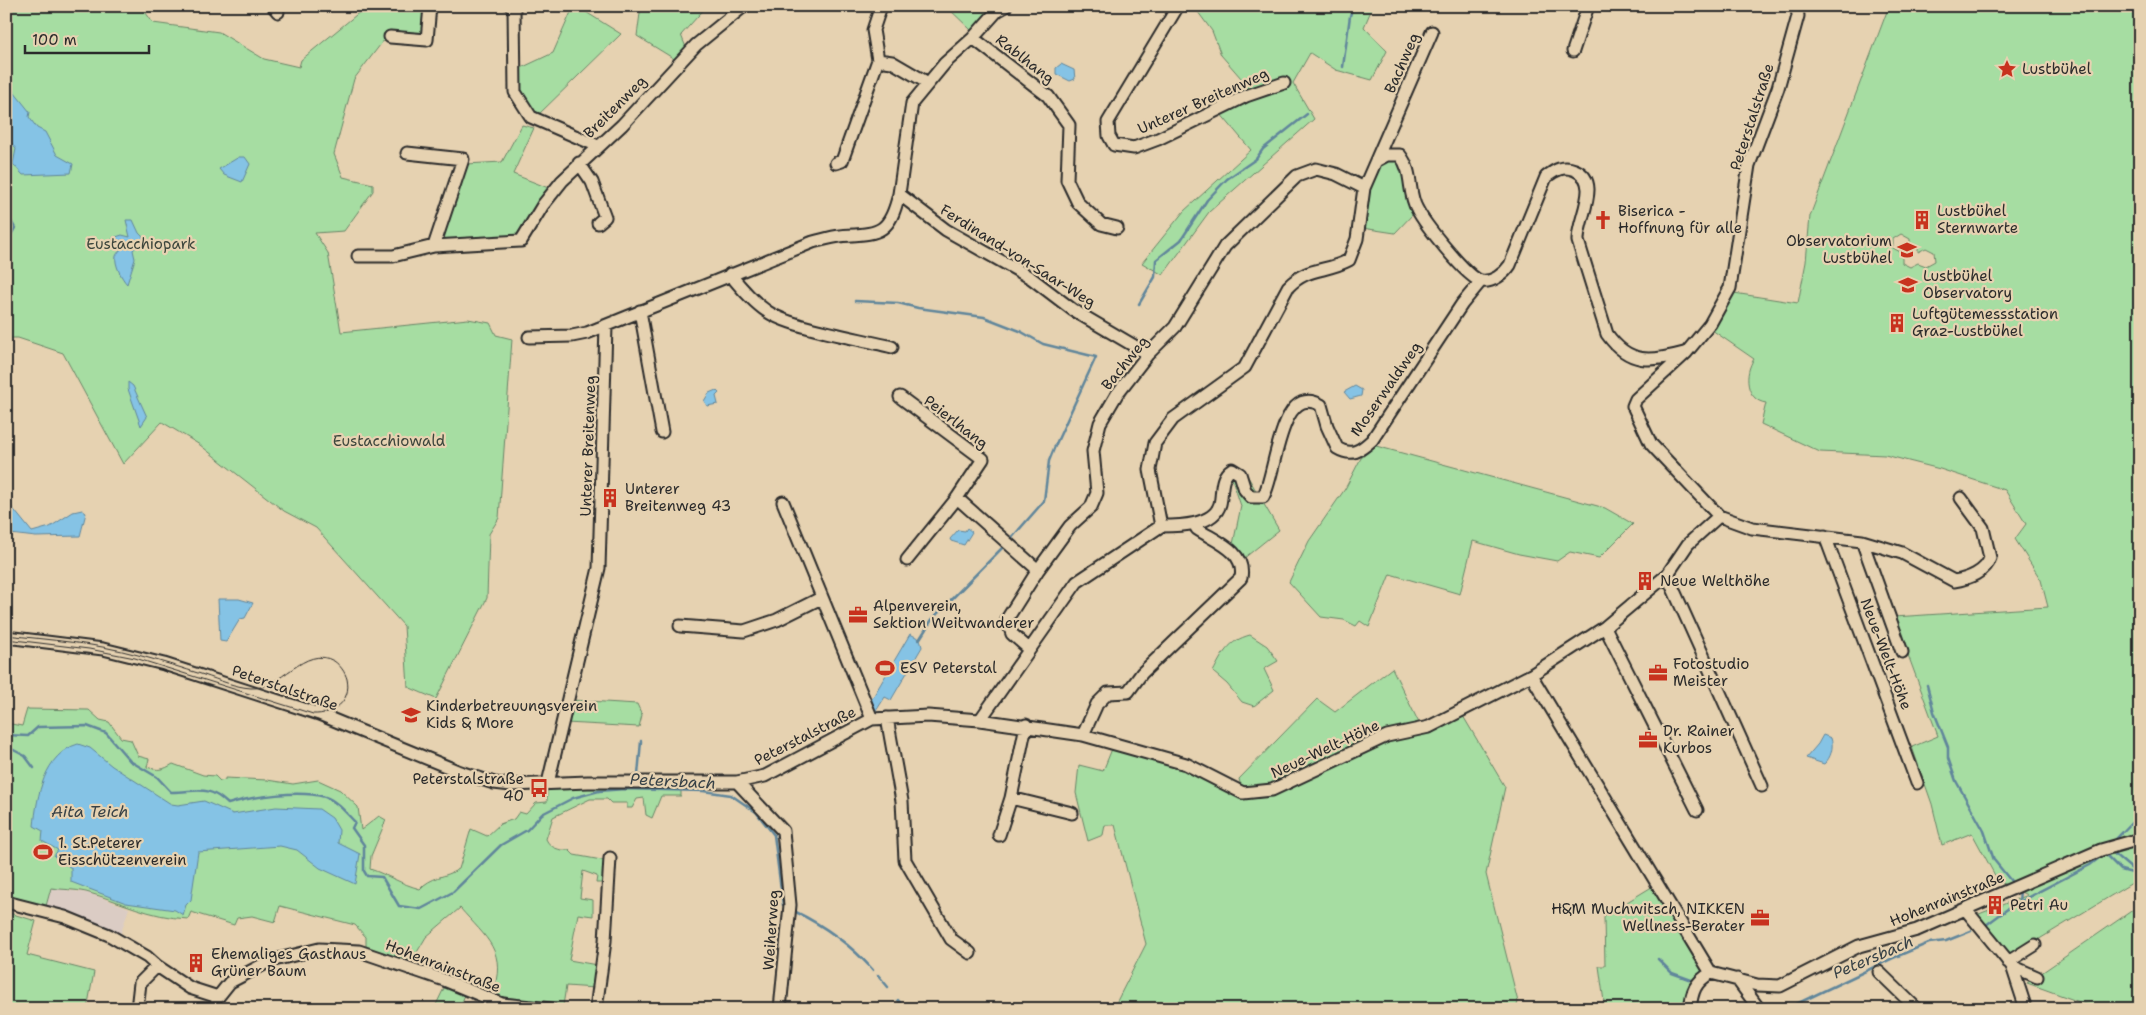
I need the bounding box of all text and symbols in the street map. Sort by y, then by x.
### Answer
scale bar [25,22,149,54]
street label: Bachweg [1380,29,1424,97]
text: 100 m [32,30,77,50]
street label: Rablhang [992,30,1058,88]
place icon: Lustbühel [1996,58,2018,80]
place label: Lustbühel [2022,59,2092,79]
street label: Peterstalstraße [1725,61,1779,173]
street label: Unterer Breitenweg [1134,63,1272,139]
street label: Breitenweg [579,71,651,143]
street label: Ferdinand-von-Saar-Weg [936,200,1100,312]
place label: Biserica - Hoffnung für alle [1618,201,1742,238]
place label: Lustbühel Sternwarte [1937,201,2018,238]
church icon: Biserica - Hoffnung für alle [1592,209,1614,231]
building icon: Lustbühel Sternwarte [1911,209,1933,231]
place label: Observatorium Lustbühel [1786,231,1892,268]
park label: Eustacchiopark [86,234,196,254]
school or university icon: Observatorium Lustbühel [1896,239,1918,261]
place label: Lustbühel Observatory [1923,266,2012,303]
school or university icon: Lustbühel Observatory [1897,274,1919,296]
place label: Luftgütemessstation Graz-Lustbühel [1912,304,2058,341]
building icon: Luftgütemessstation Graz-Lustbühel [1886,312,1908,334]
street label: Bachweg [1097,332,1153,394]
street label: Moserwaldweg [1346,338,1426,440]
street label: Unterer Breitenweg [576,375,600,517]
street label: Peierlhang [920,391,992,453]
park label: Eustacchiowald [333,431,446,451]
place label: Unterer Breitenweg 43 [625,479,731,516]
building icon: Unterer Breitenweg 43 [599,487,621,509]
building icon: Neue Welthöhe [1634,570,1656,592]
place label: Neue Welthöhe [1660,571,1770,591]
street label: Neue-Welt-Höhe [1856,595,1916,713]
place label: Alpenverein, Sektion Weitwanderer [873,596,1034,633]
office icon: Alpenverein, Sektion Weitwanderer [847,604,869,626]
place label: Fotostudio Meister [1673,654,1749,691]
sports icon: ESV Peterstal [874,657,896,679]
place label: ESV Peterstal [900,658,997,678]
street label: Peterstalstraße [229,660,341,716]
office icon: Fotostudio Meister [1647,662,1669,684]
place label: Kinderbetreuungsverein Kids & More [426,696,597,733]
street label: Peterstalstraße [751,702,859,770]
school or university icon: Kinderbetreuungsverein Kids & More [400,704,422,726]
street label: Neue-Welt-Höhe [1267,715,1383,783]
place label: Dr. Rainer Kurbos [1663,721,1735,758]
office icon: Dr. Rainer Kurbos [1637,729,1659,751]
water label: Petersbach [630,768,716,794]
place label: Peterstalstraße 40 [412,769,524,806]
bus stop icon: Peterstalstraße 40 [528,777,550,799]
water label: Aita Teich [51,801,129,822]
place label: 1. St.Peterer Eisschützenverein [58,833,187,870]
sports icon: 1. St.Peterer Eisschützenverein [32,841,54,863]
street label: Hohenrainstraße [1887,867,2007,931]
street label: Weiherweg [758,889,784,971]
building icon: Petri Au [1984,894,2006,916]
place label: Petri Au [2010,895,2068,915]
place label: H&M Muchwitsch, NIKKEN Wellness-Berater [1551,899,1745,936]
office icon: H&M Muchwitsch, NIKKEN Wellness-Berater [1749,907,1771,929]
water label: Petersbach [1829,931,1917,983]
street label: Hohenrainstraße [382,935,504,997]
place label: Ehemaliges Gasthaus Grüner Baum [211,944,367,981]
building icon: Ehemaliges Gasthaus Grüner Baum [185,952,207,974]

